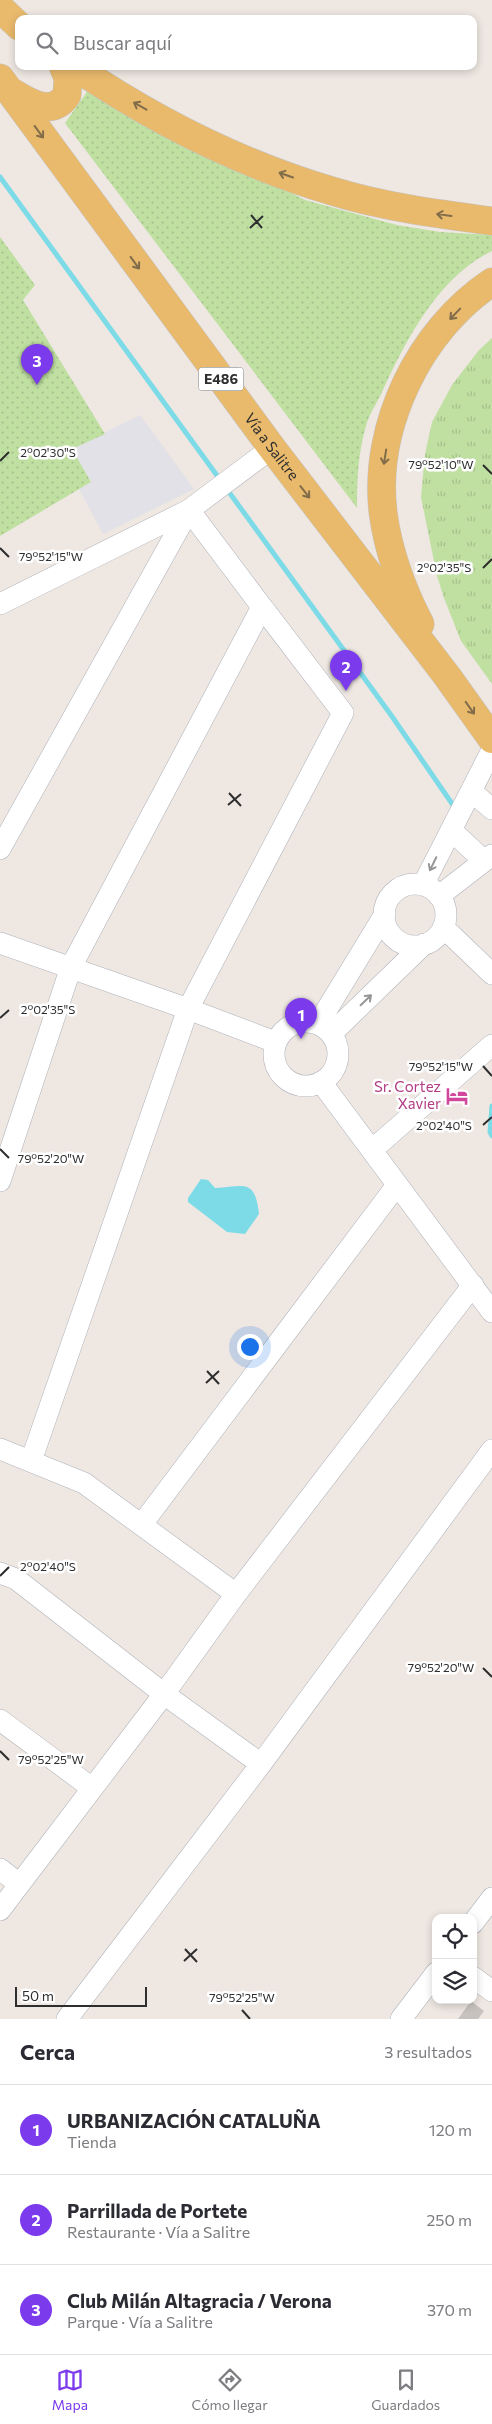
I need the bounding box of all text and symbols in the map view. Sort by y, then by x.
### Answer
search box [15,15,477,70]
icon: search [33,29,61,57]
text: Buscar aquí [73,31,172,54]
one-way arrow [132,101,147,111]
one-way arrow [34,125,44,139]
one-way arrow [279,170,295,179]
one-way arrow [436,210,452,220]
one-way arrow [130,256,141,269]
one-way arrow [449,307,461,320]
pin: 3 [21,344,53,385]
road number: E486 [198,368,244,390]
street label: Vía a Salitre [241,409,303,484]
text: 2°02'30"S [20,445,76,459]
one-way arrow [379,449,389,465]
text: 79°52'10"W [409,457,473,471]
one-way arrow [300,485,311,498]
text: 79°52'15"W [19,549,83,563]
text: 2°02'35"S [417,560,471,574]
pin: 2 [330,650,362,691]
one-way arrow [464,701,475,714]
one-way arrow [428,856,438,871]
one-way arrow [360,994,373,1006]
pin: 1 [285,998,317,1039]
text: 2°02'35"S [21,1002,75,1016]
text: 79°52'15"W [409,1059,473,1073]
place label: Sr. Cortez Xavier [374,1077,441,1112]
hotel icon: Sr. Cortez Xavier [444,1083,470,1109]
text: 2°02'40"S [416,1118,472,1132]
text: 79°52'20"W [18,1151,84,1165]
your location [237,1334,263,1360]
text: 2°02'40"S [20,1559,76,1573]
text: 79°52'20"W [408,1660,474,1674]
text: 79°52'25"W [18,1752,84,1766]
map controls [432,1914,477,2004]
button: locate [432,1914,477,1959]
button: layers [432,1959,477,2004]
scale bar [15,1984,148,2007]
text: 50 m [22,1987,54,2004]
text: 79°52'25"W [209,1990,275,2004]
text: Cerca [20,2039,75,2064]
text: 3 resultados [384,2042,472,2061]
text: URBANIZACIÓN CATALUÑA [67,2109,321,2132]
text: 1 [32,2120,40,2139]
text: 120 m [429,2120,472,2139]
text: Tienda [67,2132,117,2151]
text: Parrillada de Portete [67,2199,247,2222]
text: 2 [31,2210,41,2229]
text: 250 m [426,2210,472,2229]
text: Restaurante · Vía a Salitre [67,2222,250,2241]
text: Club Milán Altagracia / Verona [67,2289,332,2312]
text: 3 [31,2300,41,2319]
text: 370 m [427,2300,472,2319]
text: Parque · Vía a Salitre [67,2312,213,2331]
tab: Mapa [52,2366,88,2413]
tab: Cómo llegar [192,2366,268,2413]
tab: Guardados [371,2366,440,2413]

